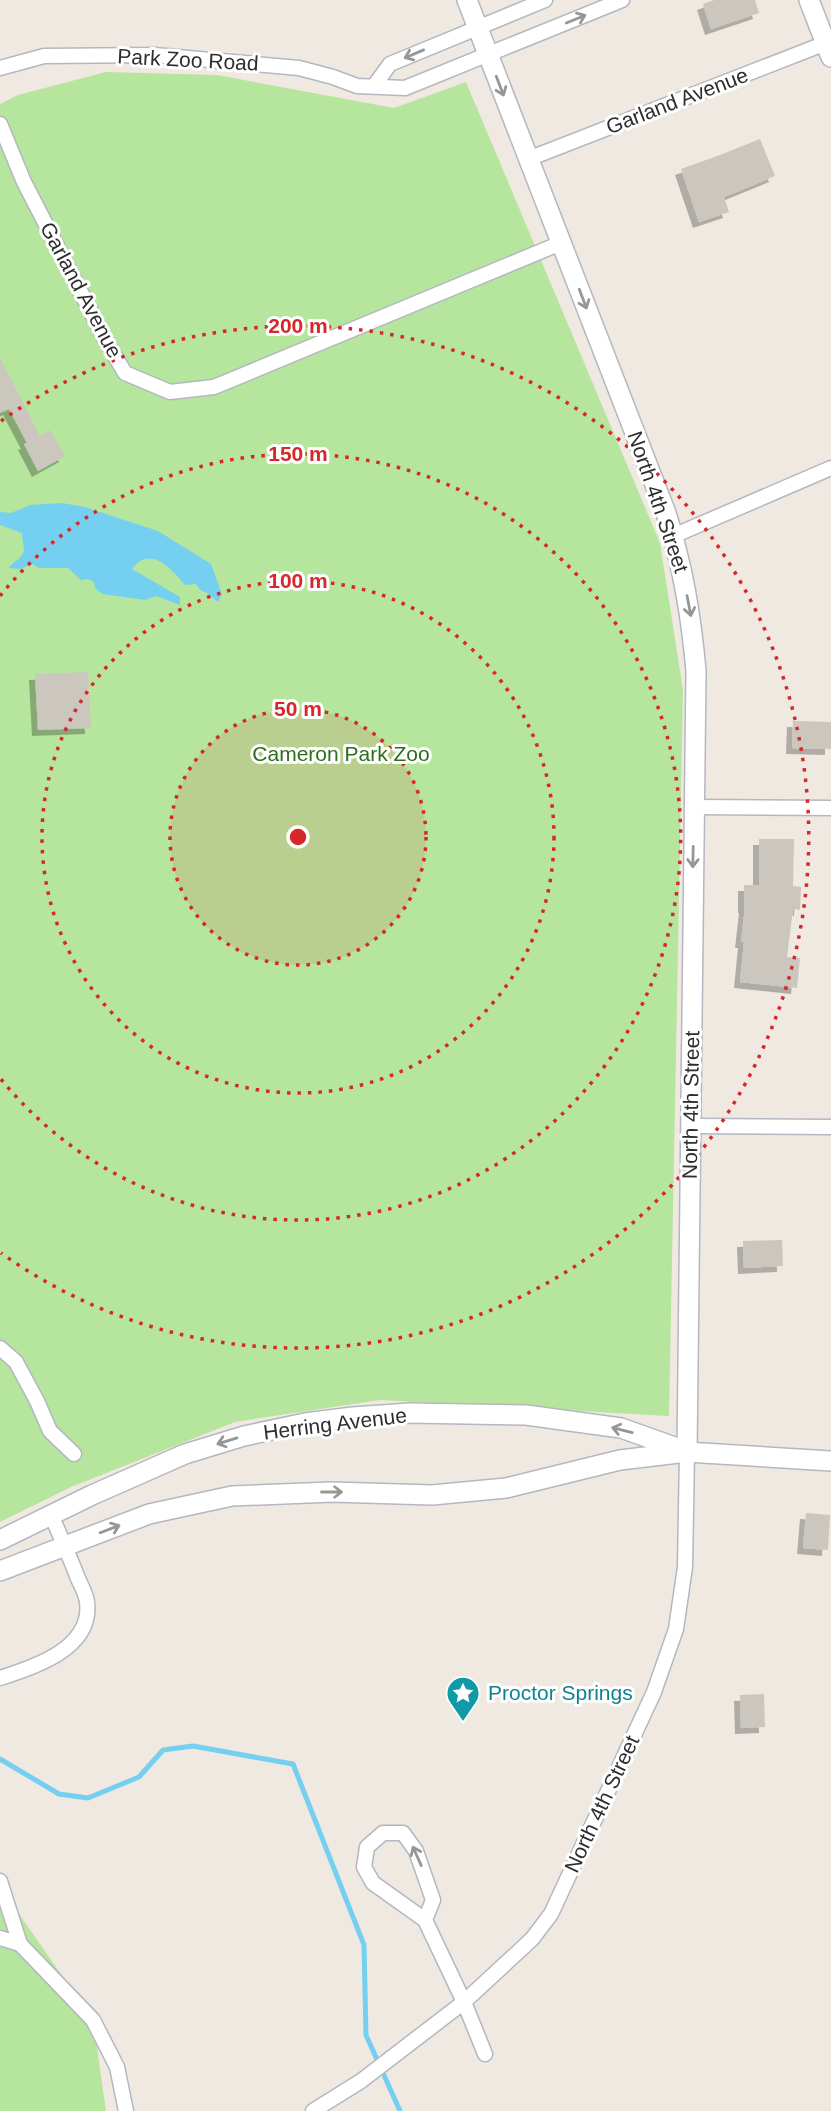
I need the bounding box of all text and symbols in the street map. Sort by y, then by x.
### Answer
one-way arrow [564,12,586,25]
street label: Park Zoo Road [117,44,259,75]
one-way arrow [404,48,426,61]
street label: Garland Avenue [603,63,751,138]
one-way arrow [495,75,508,97]
street label: Garland Avenue [36,218,127,361]
one-way arrow [577,287,590,309]
text: 200 m [268,314,328,337]
street label: North 4th Street [623,428,694,576]
text: 150 m [268,442,328,465]
text: 100 m [268,569,328,592]
one-way arrow [683,594,697,616]
text: 50 m [274,697,322,720]
park label: Cameron Park Zoo [252,742,430,765]
centre of rings [286,825,310,849]
one-way arrow [687,845,700,868]
street label: North 4th Street [678,1031,703,1179]
street label: Herring Avenue [262,1403,408,1444]
one-way arrow [611,1423,634,1436]
one-way arrow [217,1436,239,1449]
one-way arrow [321,1485,344,1499]
one-way arrow [98,1521,120,1534]
place icon: Proctor Springs [444,1674,482,1723]
place label: Proctor Springs [488,1681,633,1704]
street label: North 4th Street [560,1732,643,1876]
one-way arrow [410,1846,423,1868]

